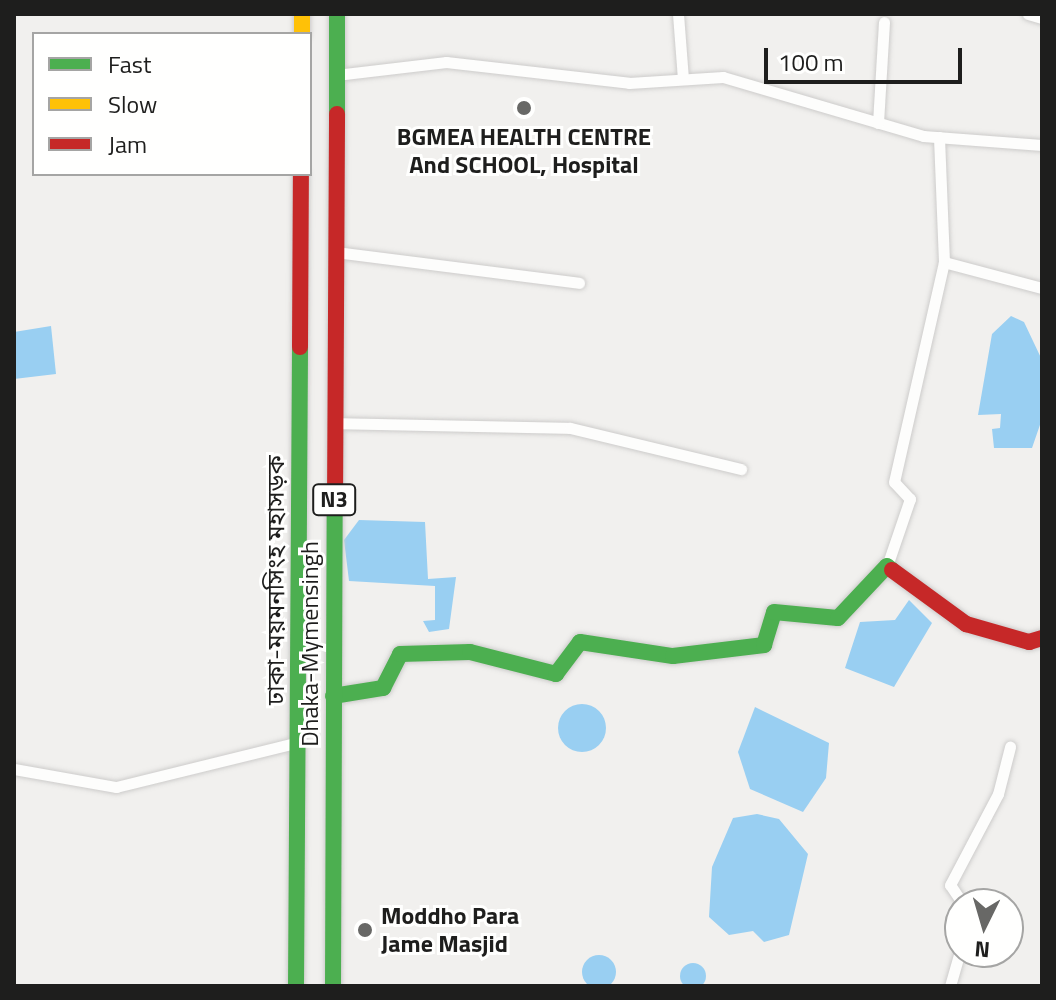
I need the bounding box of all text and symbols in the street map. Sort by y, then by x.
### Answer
legend [32,32,312,176]
scale bar [768,32,966,82]
text: 100 m [778,44,844,80]
text: Fast [108,46,151,82]
text: Slow [108,86,157,122]
marker: BGMEA HEALTH CENTRE And SCHOOL, Hospital [513,97,535,119]
place label: BGMEA HEALTH CENTRE And SCHOOL, Hospital [397,123,651,179]
text: Jam [108,126,147,162]
street label: ঢাকা-ময়মনসিংহ মহাসড়ক [262,455,290,705]
road number: N3 [312,482,356,518]
street label: Dhaka-Mymensingh [296,541,324,747]
north arrow [944,888,1024,968]
place label: Moddho Para Jame Masjid [381,902,519,958]
marker: Moddho Para Jame Masjid [356,921,374,939]
text: N [973,932,991,968]

